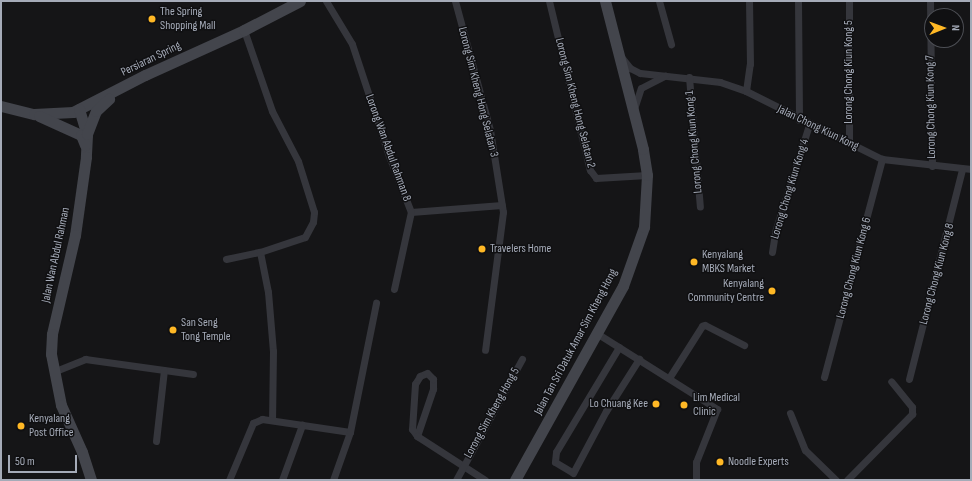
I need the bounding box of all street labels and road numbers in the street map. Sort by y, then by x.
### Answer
street label: Lorong Chong Kiun Kong 5 [842,20,856,124]
street label: Lorong Sim Kheng Hong Selatan 3 [455,25,501,159]
street label: Lorong Sim Kheng Hong Selatan 2 [552,36,598,170]
street label: Persiaran Spring [119,38,183,80]
street label: Lorong Chong Kiun Kong 7 [923,55,939,159]
street label: Lorong Chong Kiun Kong 1 [682,90,706,194]
street label: Lorong Wan Abdul Rahman 8 [362,93,414,203]
street label: Jalan Chong Kiun Kong [775,102,861,154]
street label: Lorong Chong Kiun Kong 4 [768,137,812,241]
street label: Jalan Wan Abdul Rahman [39,206,73,304]
street label: Lorong Chong Kiun Kong 6 [834,216,874,320]
street label: Lorong Chong Kiun Kong 8 [917,222,957,326]
street label: Jalan Tan Sri Datuk Amar Sim Kheng Hong [531,267,621,417]
street label: Lorong Sim Kheng Hong 5 [461,365,523,461]

